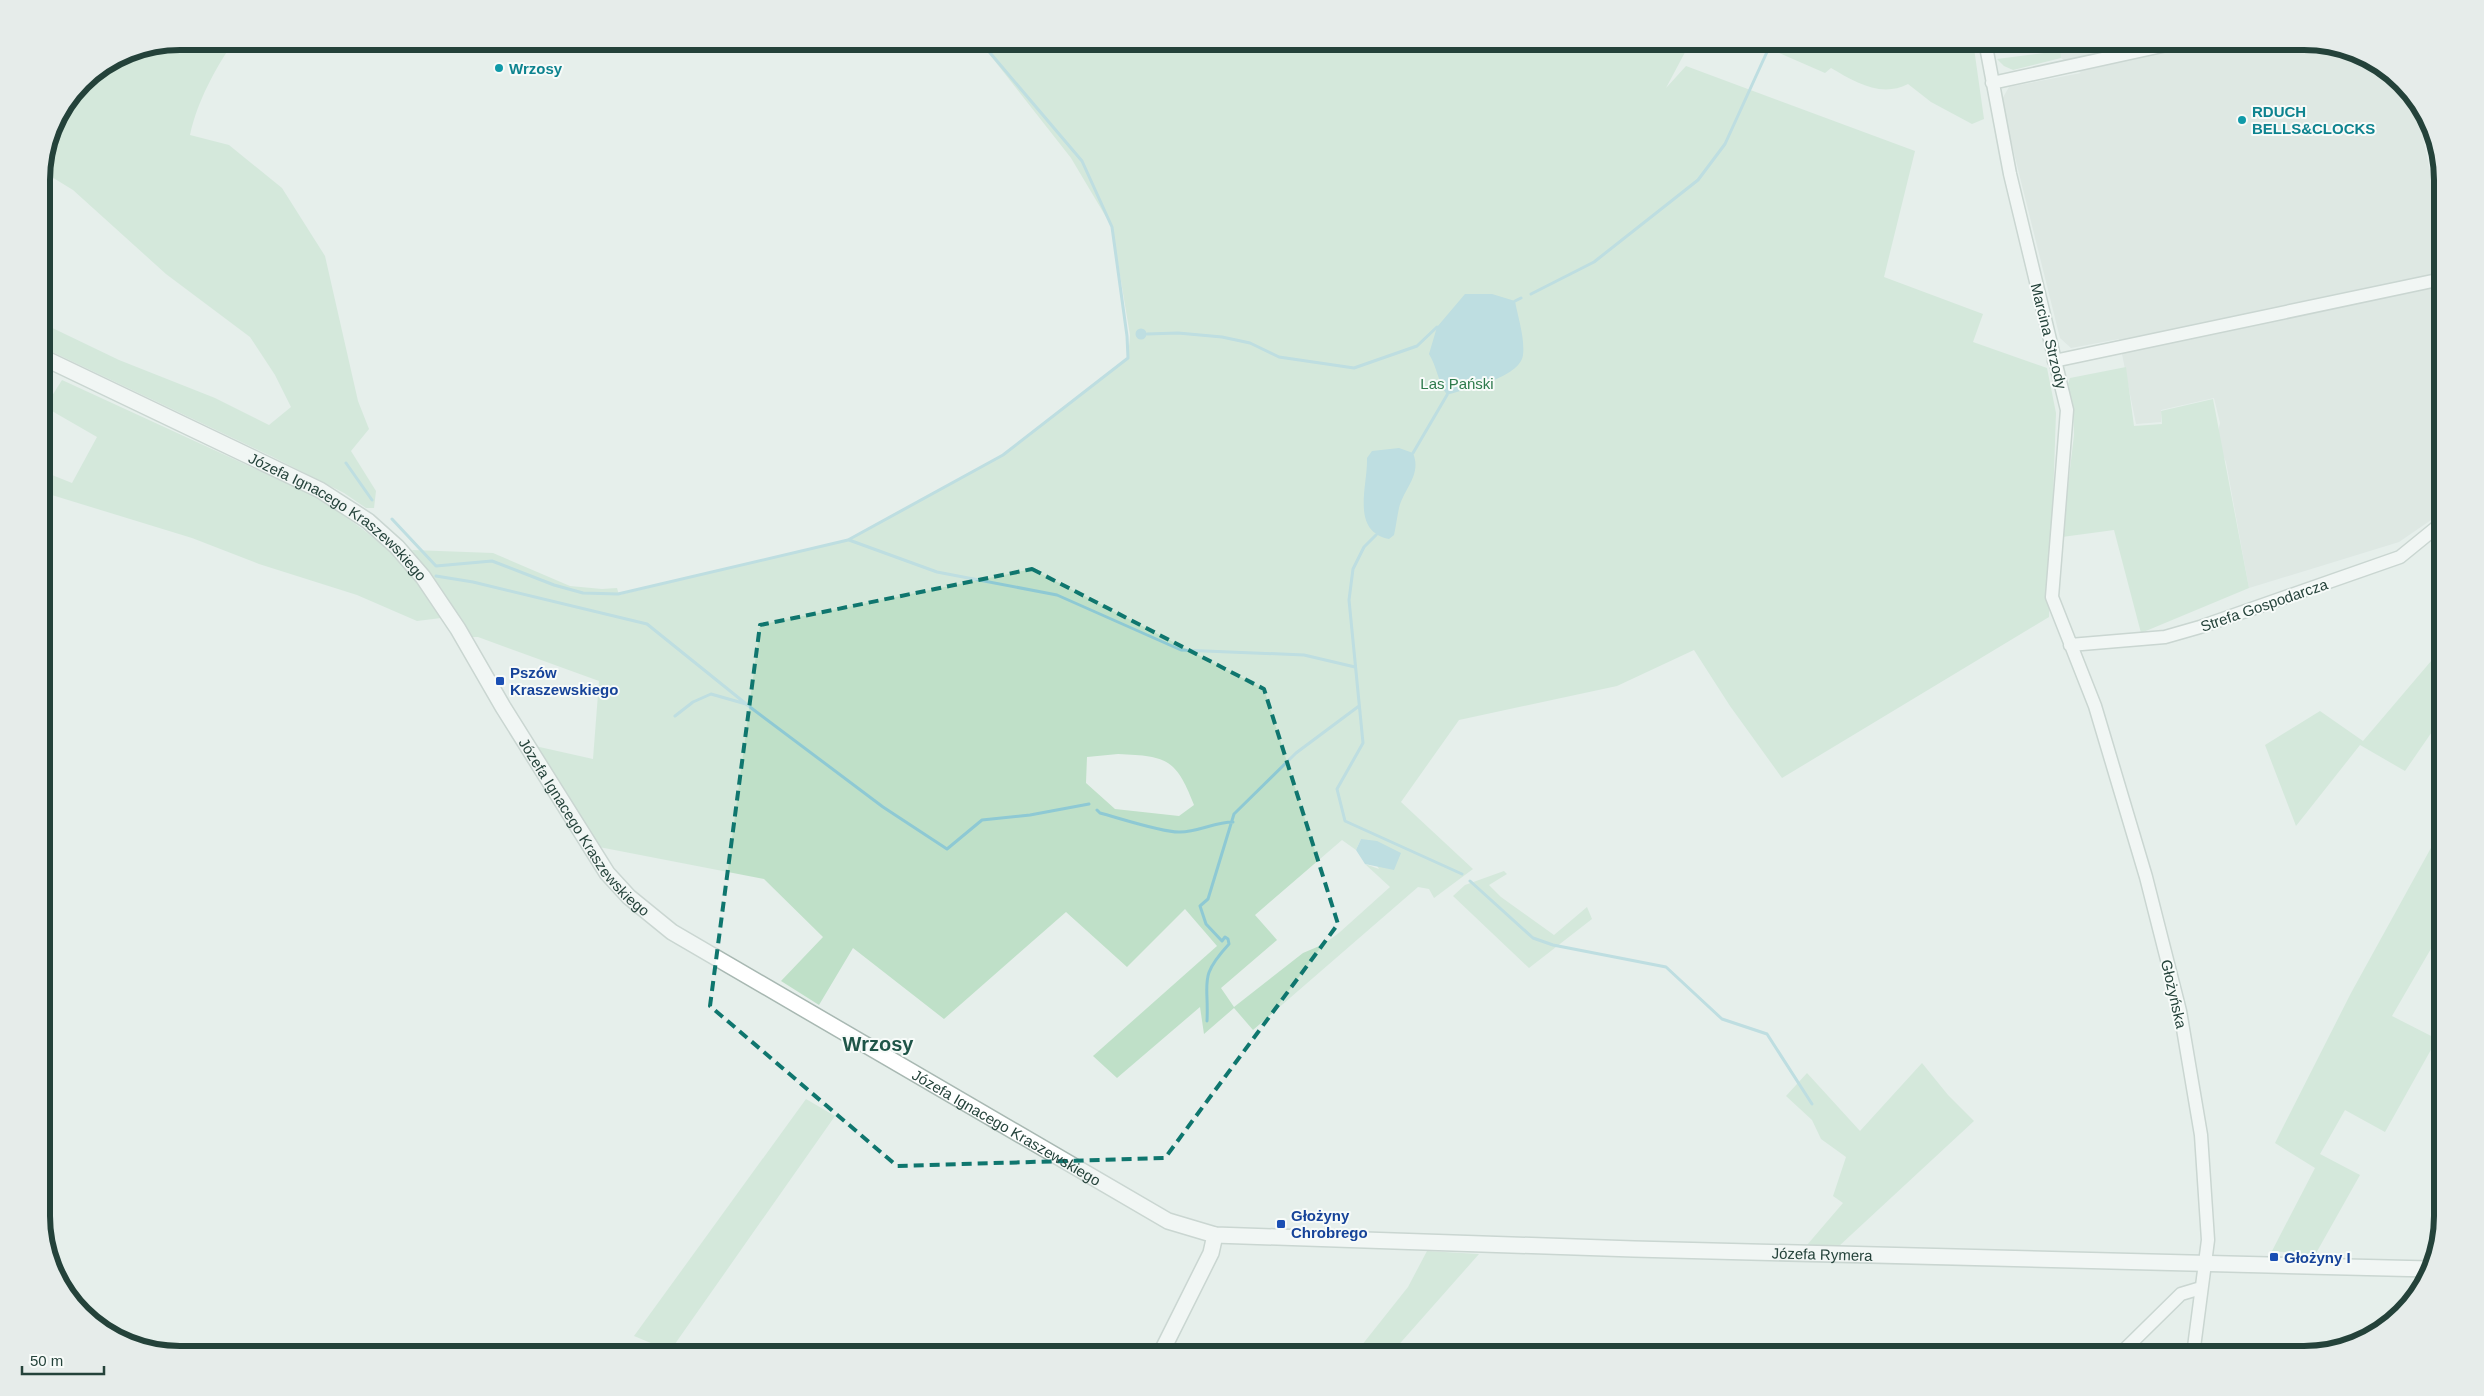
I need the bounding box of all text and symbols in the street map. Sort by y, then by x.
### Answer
place label: Wrzosy [509,60,563,77]
marker: Wrzosy [493,62,505,74]
place label: RDUCH BELLS&CLOCKS [2252,103,2375,137]
marker: RDUCH BELLS&CLOCKS [2236,114,2248,126]
street label: Marcina Strzody [2028,281,2070,391]
park label: Las Pański [1420,375,1494,392]
street label: Józefa Ignacego Kraszewskiego [246,449,430,584]
street label: Strefa Gospodarcza [2198,575,2330,635]
place label: Pszów Kraszewskiego [510,664,618,698]
marker: Pszów Kraszewskiego [494,675,506,687]
street label: Józefa Ignacego Kraszewskiego [516,734,653,919]
street label: Głożyńska [2158,958,2190,1031]
district label: Wrzosy [843,1033,914,1055]
street label: Józefa Ignacego Kraszewskiego [909,1066,1104,1189]
place label: Głożyny Chrobrego [1291,1207,1368,1241]
marker: Głożyny Chrobrego [1275,1218,1287,1230]
street label: Józefa Rymera [1771,1244,1873,1264]
place label: Głożyny I [2284,1249,2351,1266]
marker: Głożyny I [2268,1251,2280,1263]
scale bar [22,1344,105,1376]
text: 50 m [30,1352,63,1369]

